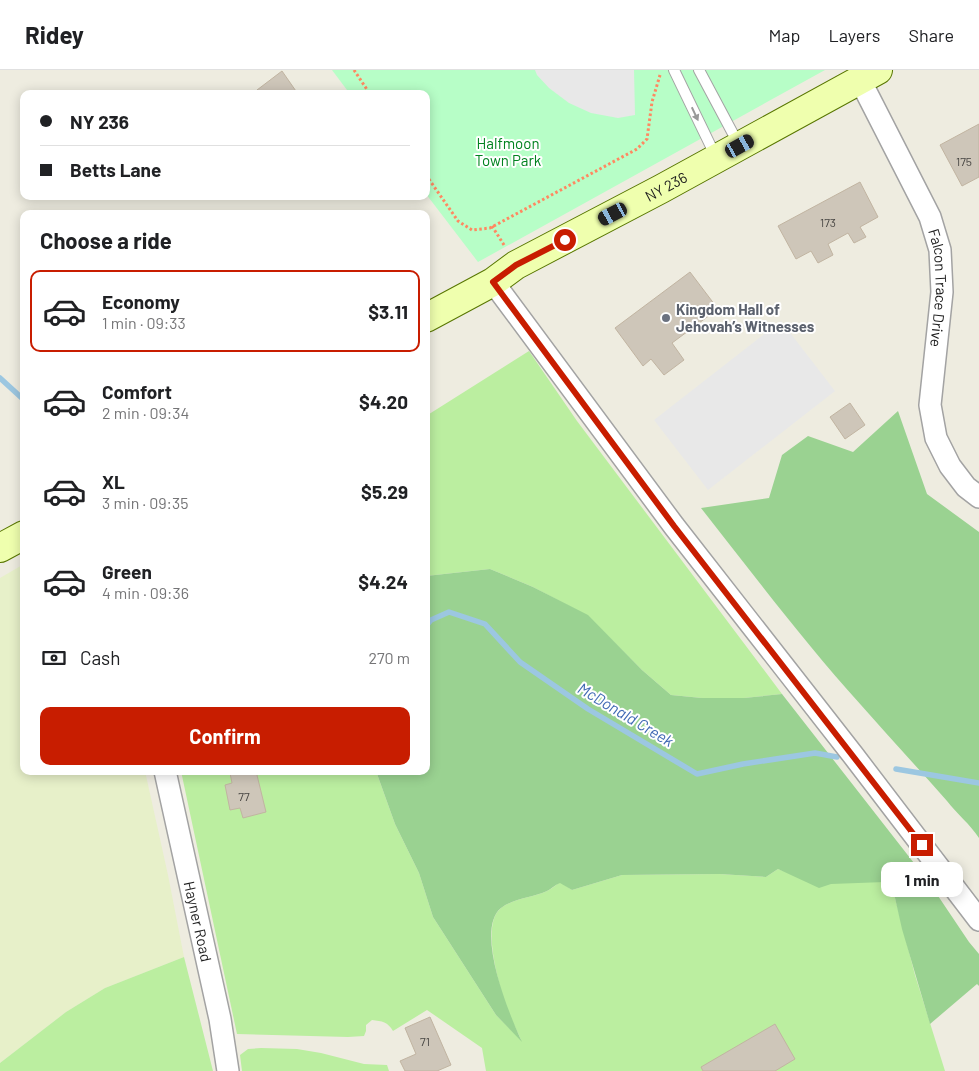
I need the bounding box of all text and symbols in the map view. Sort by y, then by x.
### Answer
text: Ridey [25,20,84,49]
text: Map [768,24,800,46]
text: Layers [828,24,881,46]
text: Share [909,24,954,46]
one-way arrow [692,107,700,121]
text: NY 236 [70,110,129,133]
car [723,132,756,160]
park label: Halfmoon Town Park [475,134,542,169]
house number: 175 [956,154,972,168]
text: Betts Lane [70,158,161,181]
street label: NY 236 [642,168,690,205]
car [596,200,629,228]
house number: 173 [820,215,836,229]
street label: Falcon Trace Drive [925,226,951,348]
text: Choose a ride [40,227,172,253]
route start [554,229,576,251]
icon: car [42,289,87,334]
text: Economy [102,290,180,313]
text: $3.11 [368,300,408,323]
place label: Kingdom Hall of Jehovah’s Witnesses [676,300,815,335]
marker: Kingdom Hall of Jehovah’s Witnesses [660,312,672,324]
text: 1 min · 09:33 [102,313,186,332]
icon: car [42,379,87,424]
text: Comfort [102,380,172,403]
text: $4.20 [359,390,408,413]
text: 2 min · 09:34 [102,403,189,422]
icon: car [42,469,87,514]
text: XL [102,470,125,493]
text: $5.29 [361,480,408,503]
text: 3 min · 09:35 [102,493,188,512]
icon: car [42,559,87,604]
text: Green [102,560,152,583]
text: $4.24 [358,570,408,593]
text: 4 min · 09:36 [102,583,189,602]
icon: cash [40,644,68,672]
text: Cash [80,646,121,669]
text: 270 m [368,648,410,667]
water label: McDonald Creek [575,678,678,750]
button: Confirm [40,707,410,765]
house number: 77 [238,789,250,803]
route end [911,834,933,856]
callout: 1 min [881,862,963,898]
text: 1 min [904,870,940,889]
street label: Hayner Road [181,879,216,963]
house number: 71 [420,1034,430,1048]

